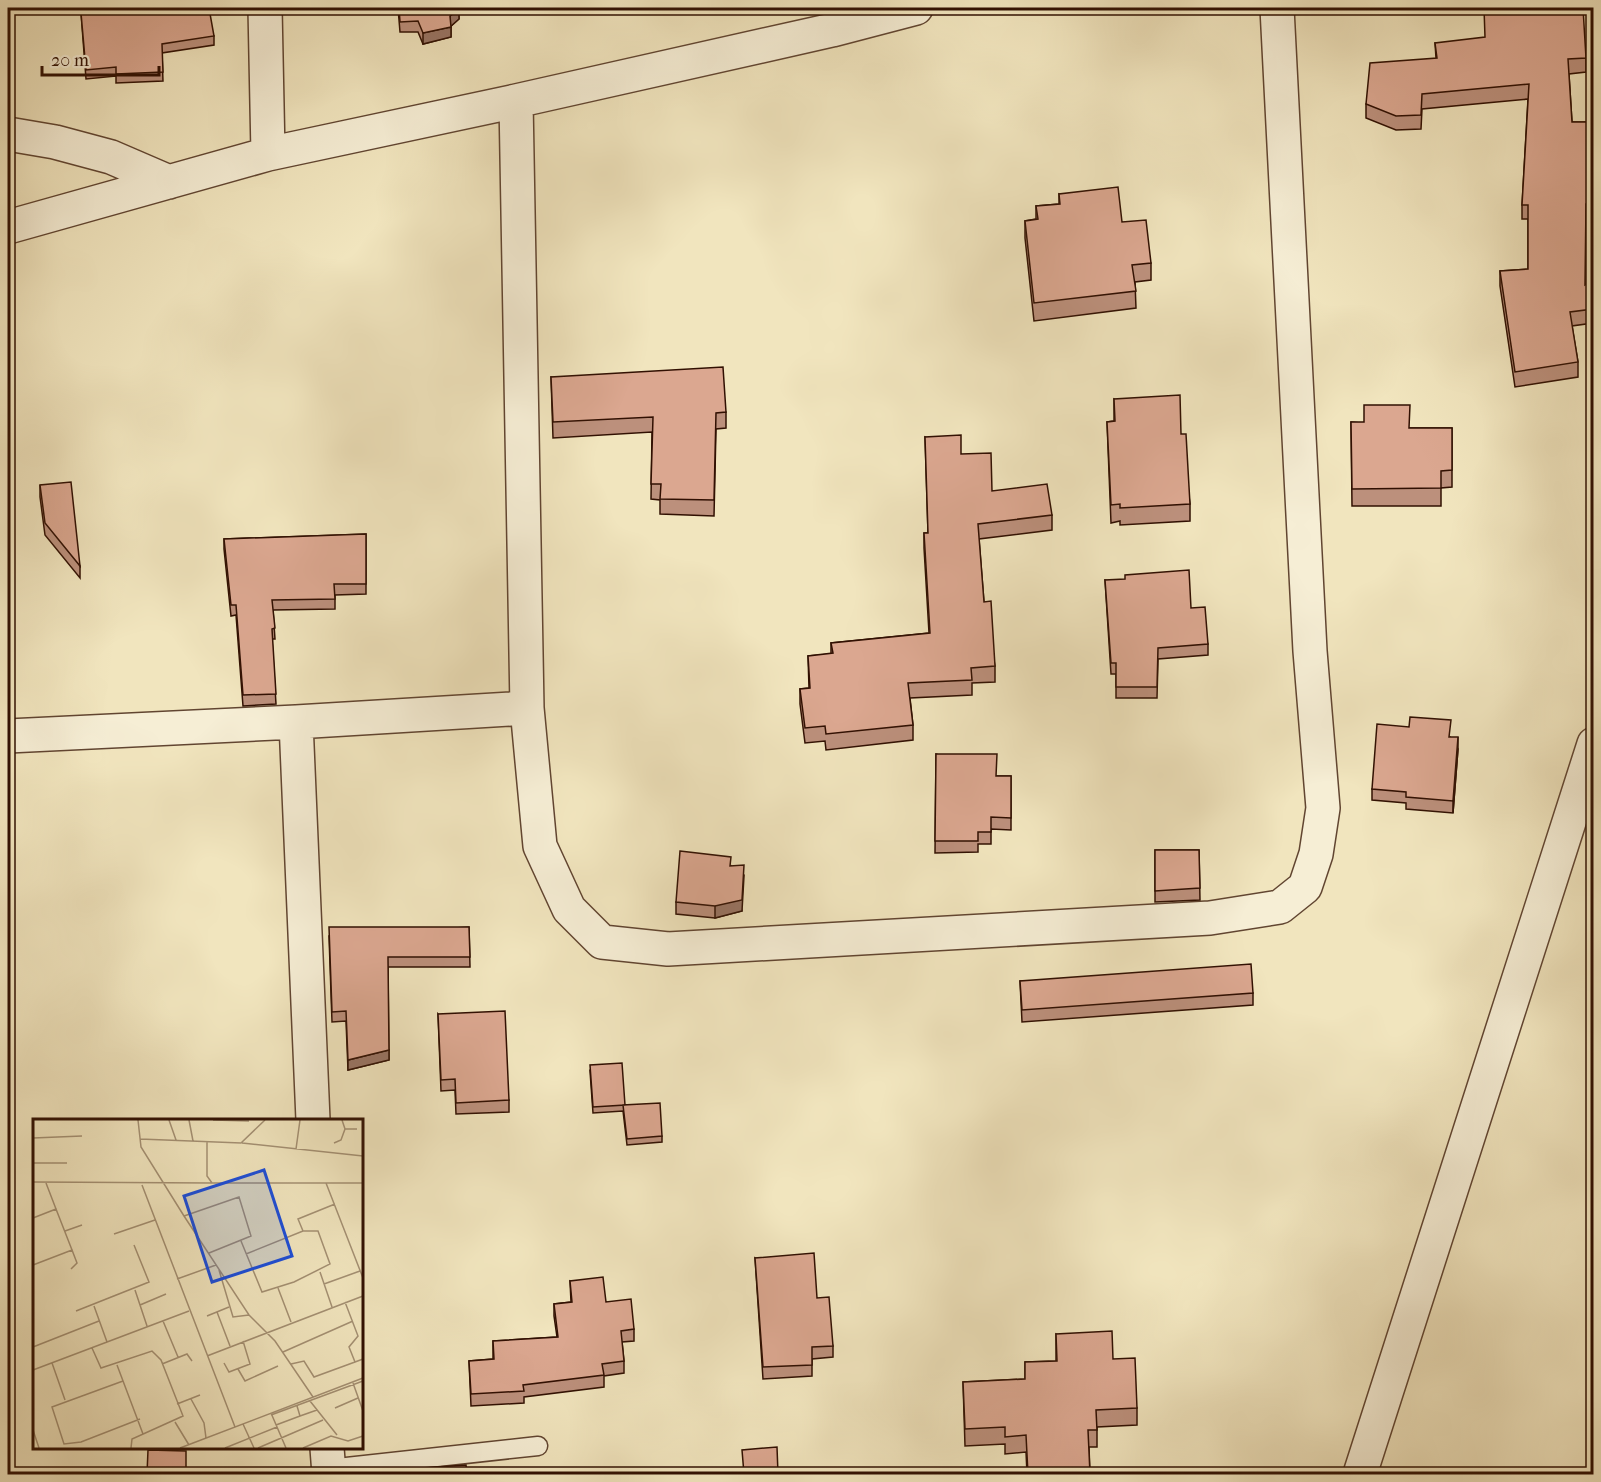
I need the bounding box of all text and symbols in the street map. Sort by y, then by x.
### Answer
scale bar [42,39,159,77]
text: 20 m [51,50,89,71]
inset map [33,1119,363,1449]

